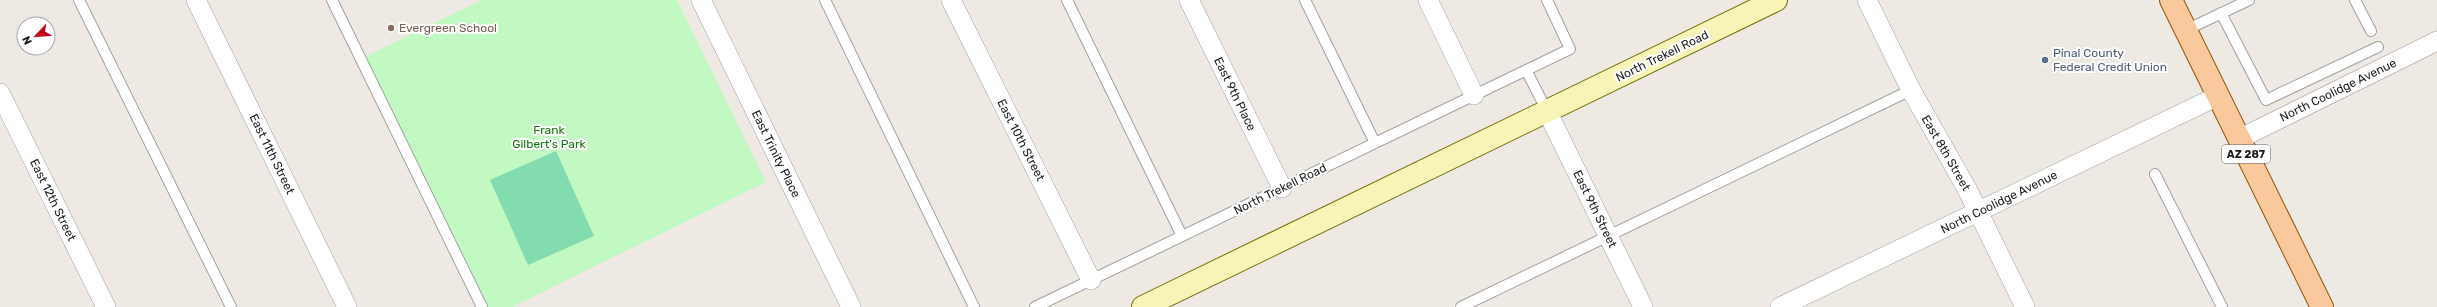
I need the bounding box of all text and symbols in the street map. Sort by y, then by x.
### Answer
north arrow [16,16,56,56]
place label: Evergreen School [399,21,497,35]
marker: Evergreen School [386,23,396,33]
street label: North Trekell Road [1613,27,1711,85]
text: N [20,34,35,47]
place label: Pinal County Federal Credit Union [2053,46,2167,74]
street label: East 9th Place [1211,55,1259,133]
marker: Pinal County Federal Credit Union [2040,55,2050,65]
street label: North Coolidge Avenue [2277,56,2399,124]
street label: East 10th Street [994,97,1048,184]
street label: East Trinity Place [749,108,803,200]
street label: East 11th Street [247,112,298,197]
street label: East 8th Street [1919,113,1973,194]
park label: Frank Gilbert's Park [512,123,587,151]
road number: AZ 287 [2222,145,2270,163]
street label: East 12th Street [27,157,79,244]
street label: North Trekell Road [1231,160,1329,218]
street label: East 9th Street [1570,168,1620,250]
street label: North Coolidge Avenue [1938,168,2060,236]

